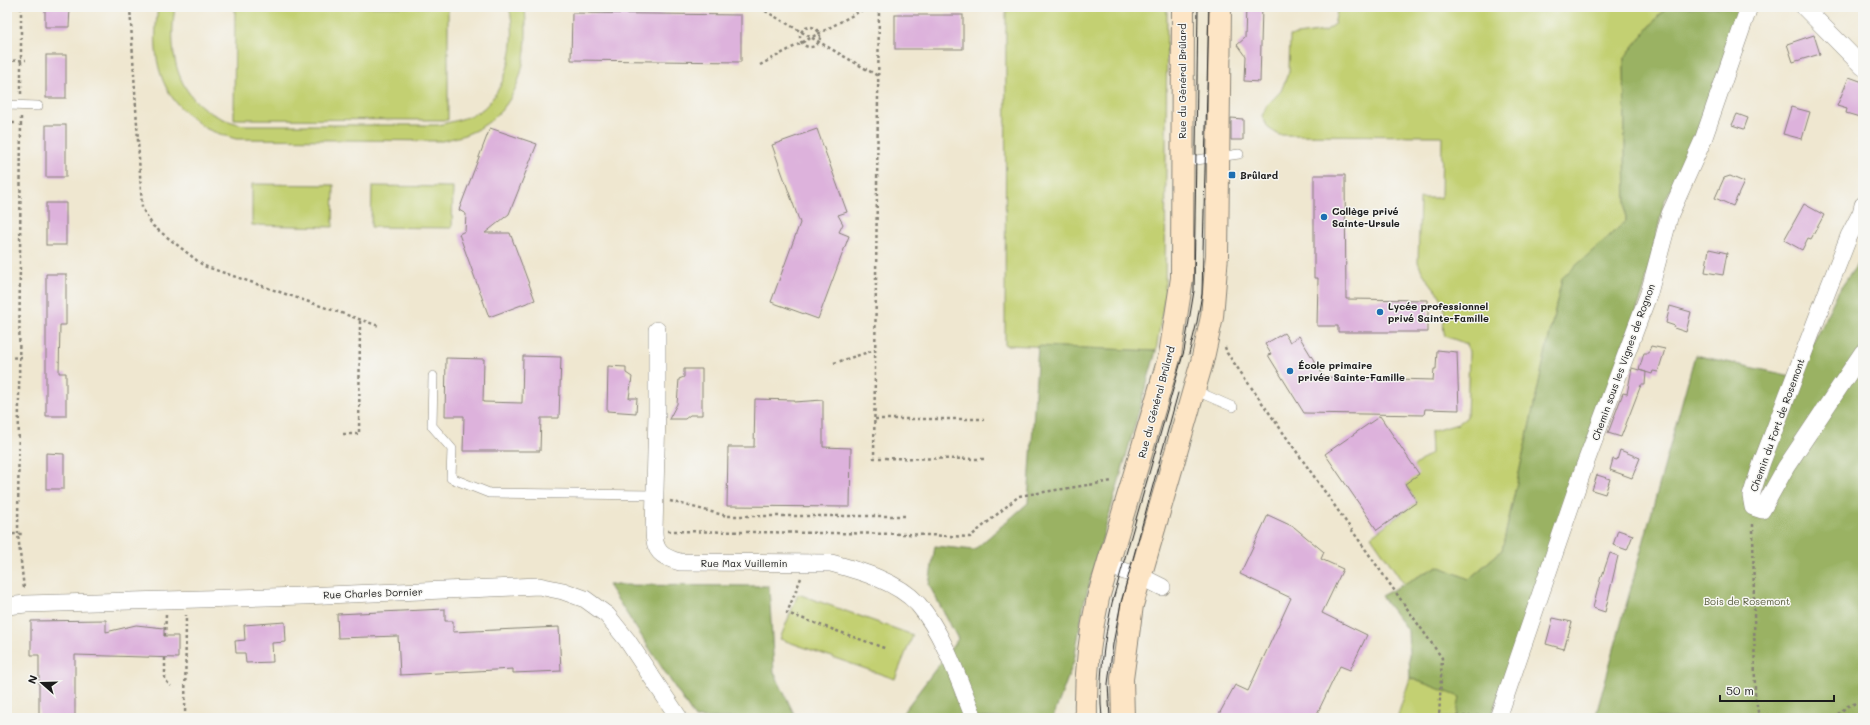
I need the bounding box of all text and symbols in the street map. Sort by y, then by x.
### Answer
street label: Rue du Général Brûlard [1175,23,1189,139]
place label: Brûlard [1240,168,1279,182]
marker: Brûlard [1227,170,1237,180]
place label: Collège privé Sainte-Ursule [1332,204,1400,230]
marker: Collège privé Sainte-Ursule [1319,212,1329,222]
street label: Chemin sous les Vignes de Rognon [1588,282,1658,442]
place label: Lycée professionnel privé Sainte-Famille [1388,299,1489,325]
marker: Lycée professionnel privé Sainte-Famille [1375,307,1385,317]
street label: Rue du Général Brûlard [1134,344,1178,460]
street label: Chemin du Fort de Rosemont [1746,356,1808,494]
place label: École primaire privée Sainte-Famille [1298,358,1405,384]
marker: École primaire privée Sainte-Famille [1285,366,1295,376]
street label: Rue Max Vuillemin [701,556,787,570]
street label: Rue Charles Dornier [323,584,423,602]
park label: Bois de Rosemont [1704,594,1790,608]
north arrow [22,663,62,703]
text: N [24,673,41,686]
scale bar [1720,677,1834,703]
text: 50 m [1726,682,1754,698]

